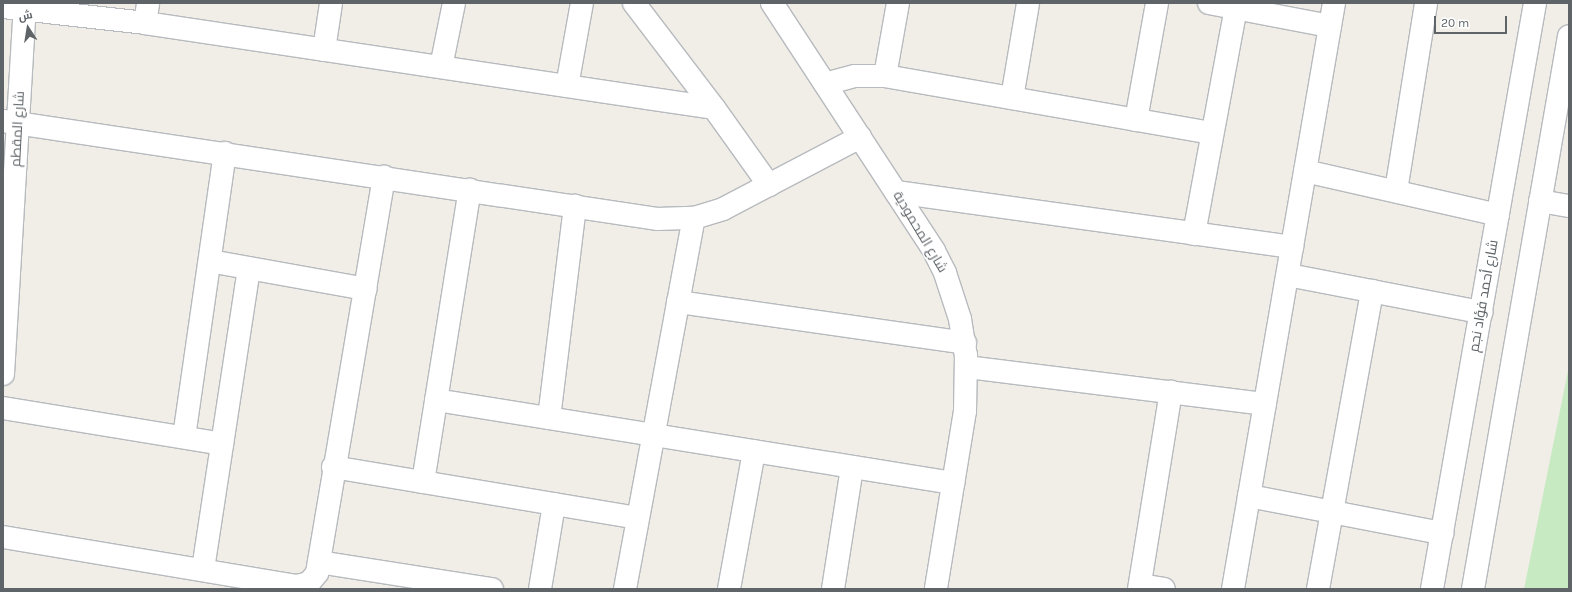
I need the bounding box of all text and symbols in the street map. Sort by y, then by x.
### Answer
north arrow [8,8,48,48]
text: ش [17,8,34,24]
scale bar [1436,8,1509,34]
text: 20 m [1441,16,1469,30]
street label: شارع المقطم [8,91,28,167]
street label: شارع المحمودية [889,188,951,276]
street label: شارع أحمد فؤاد نجم [1466,238,1502,354]

